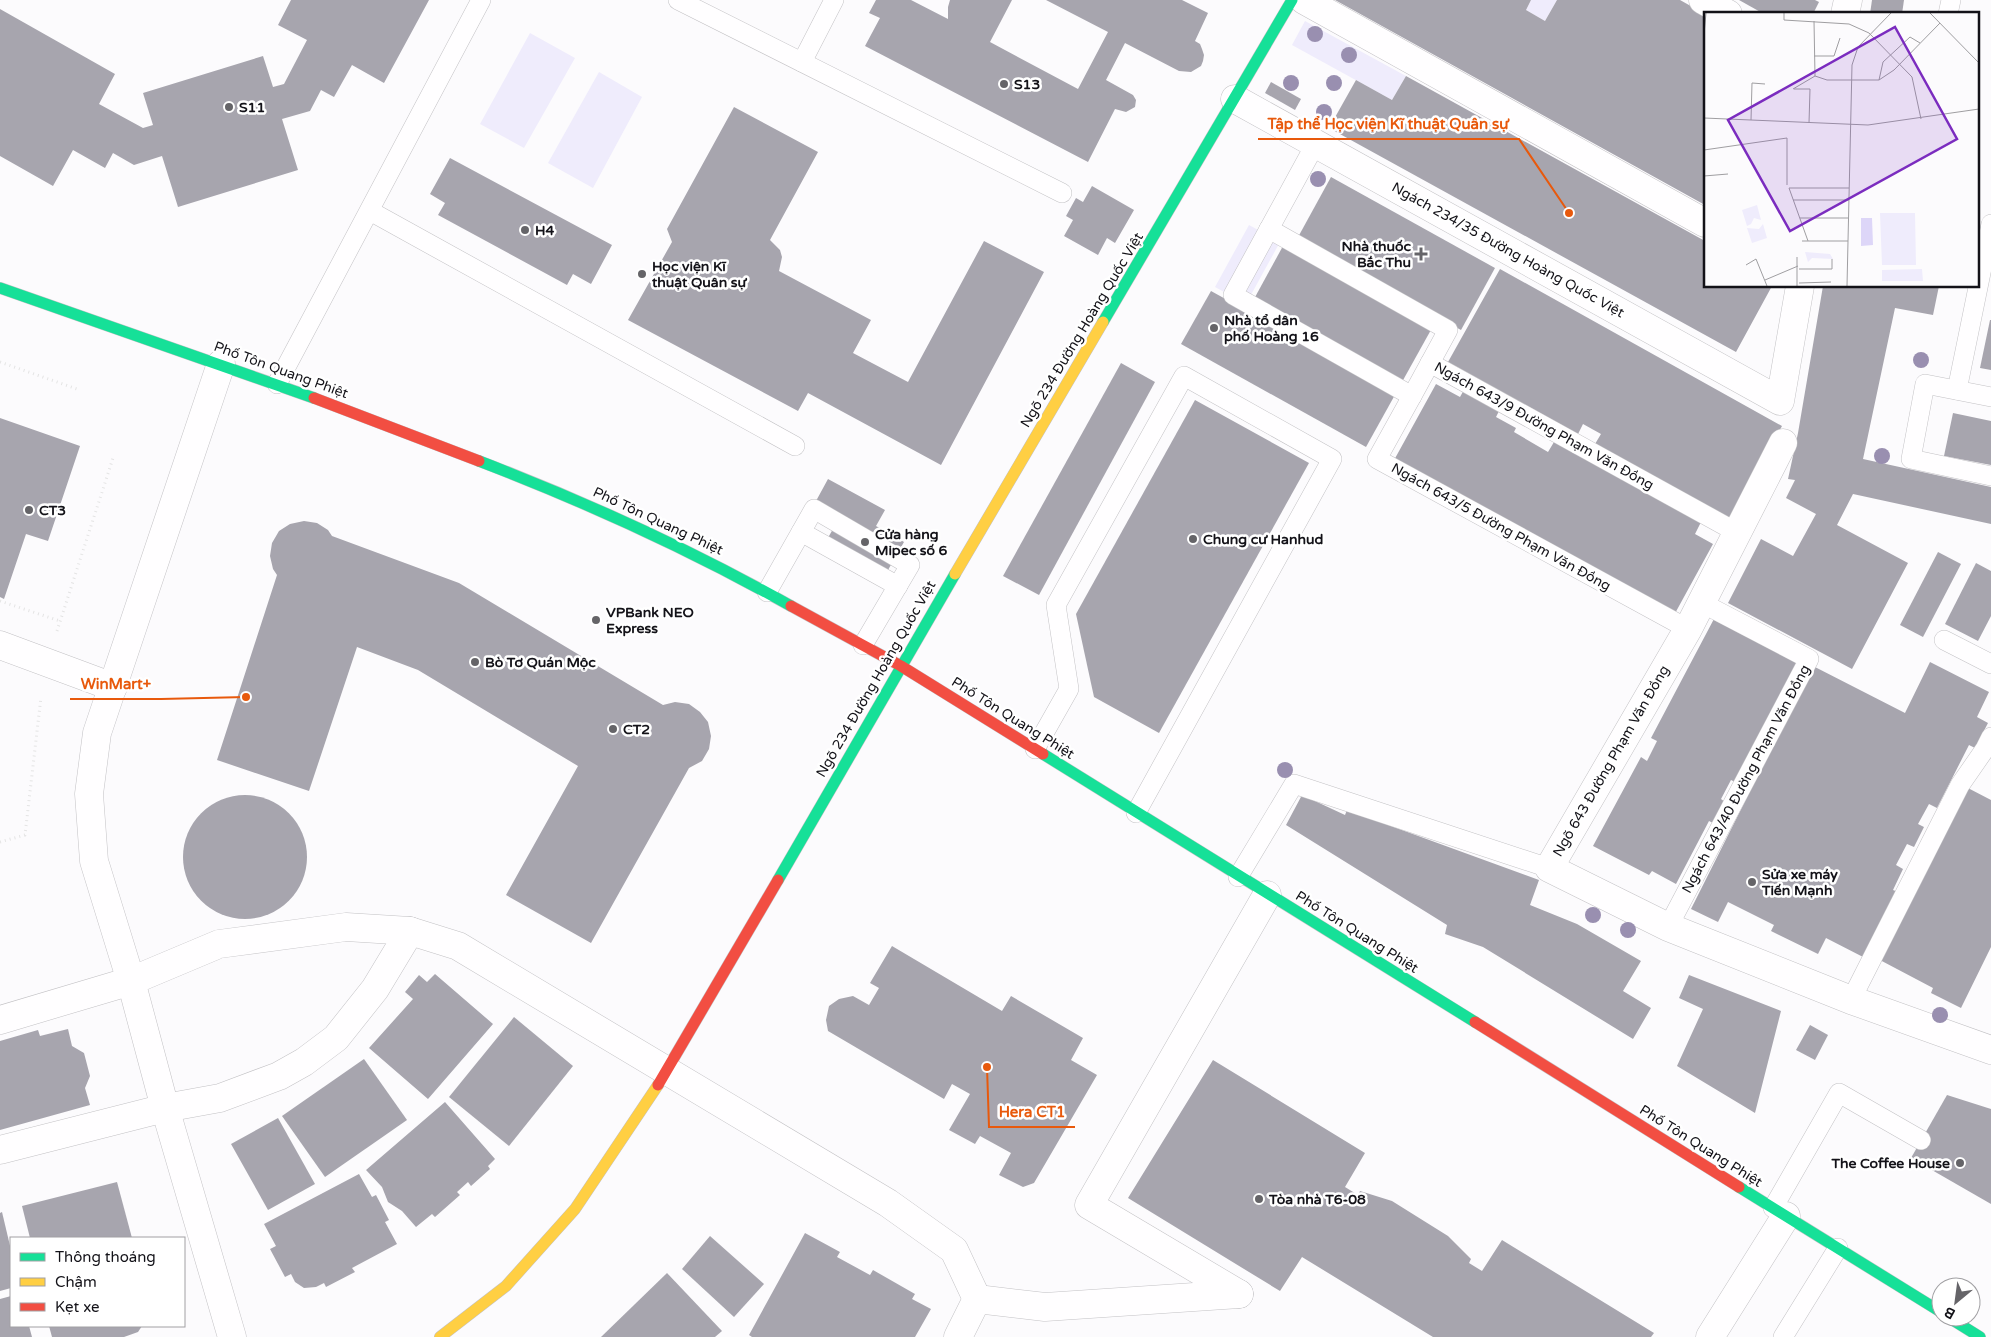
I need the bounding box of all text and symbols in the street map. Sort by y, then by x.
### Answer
inset map [1704,12,1978,288]
place label: S13 [1014,76,1040,93]
marker: S13 [998,78,1010,90]
place label: S11 [239,99,265,116]
marker: S11 [223,101,235,113]
callout: Tập thể Học viện Kĩ thuật Quân sự [1258,109,1519,139]
text: Tập thể Học viện Kĩ thuật Quân sự [1267,115,1510,134]
street label: Ngách 234/35 Đường Hoàng Quốc Việt [1389,179,1628,322]
place label: H4 [535,222,555,239]
marker: H4 [519,224,531,236]
street label: Ngõ 234 Đường Hoàng Quốc Việt [1017,229,1147,430]
place label: Nhà thuốc Bắc Thu [1342,238,1412,271]
marker: Nhà thuốc Bắc Thu [1415,248,1427,260]
place label: Học viện Kĩ thuật Quân sự [651,258,748,291]
marker: Học viện Kĩ thuật Quân sự [636,268,648,280]
place label: Nhà tổ dân phố Hoàng 16 [1224,312,1319,345]
marker: Nhà tổ dân phố Hoàng 16 [1208,322,1220,334]
street label: Phố Tôn Quang Phiệt [212,338,351,402]
street label: Ngách 643/9 Đường Phạm Văn Đồng [1431,358,1657,494]
street label: Ngách 643/5 Đường Phạm Văn Đồng [1388,459,1614,595]
street label: Phố Tôn Quang Phiệt [590,483,726,559]
place label: CT3 [39,502,66,519]
marker: CT3 [23,504,35,516]
place label: Cửa hàng Mipec số 6 [875,526,948,559]
place label: Chung cư Hanhud [1203,531,1323,548]
marker: Chung cư Hanhud [1187,533,1199,545]
marker: Cửa hàng Mipec số 6 [859,536,871,548]
street label: Ngõ 234 Đường Hoàng Quốc Việt [813,577,940,780]
place label: VPBank NEO Express [606,604,694,637]
marker: VPBank NEO Express [590,614,602,626]
place label: Bò Tơ Quán Mộc [485,654,596,671]
marker: Bò Tơ Quán Mộc [469,656,481,668]
street label: Ngõ 643 Đường Phạm Văn Đồng [1549,662,1673,860]
street label: Ngách 643/40 Đường Phạm Văn Đồng [1678,662,1814,896]
callout: WinMart+ [70,669,161,699]
street label: Phố Tôn Quang Phiệt [948,673,1078,763]
text: WinMart+ [81,675,152,693]
place label: CT2 [623,721,650,738]
marker: CT2 [607,723,619,735]
place label: Sửa xe máy Tiến Mạnh [1761,866,1838,899]
marker: Sửa xe máy Tiến Mạnh [1746,876,1758,888]
street label: Phố Tôn Quang Phiệt [1292,887,1422,977]
callout: Hera CT1 [989,1097,1075,1127]
street label: Phố Tôn Quang Phiệt [1636,1101,1766,1191]
text: Hera CT1 [999,1103,1065,1121]
place label: The Coffee House [1831,1155,1950,1172]
marker: The Coffee House [1954,1157,1966,1169]
place label: Tòa nhà T6-08 [1268,1191,1366,1208]
marker: Tòa nhà T6-08 [1253,1193,1265,1205]
legend [10,1237,185,1327]
text: Thông thoáng [55,1248,156,1266]
text: Chậm [55,1273,97,1291]
north arrow [1931,1277,1981,1327]
text: Kẹt xe [55,1298,100,1316]
text: B [1941,1303,1958,1323]

